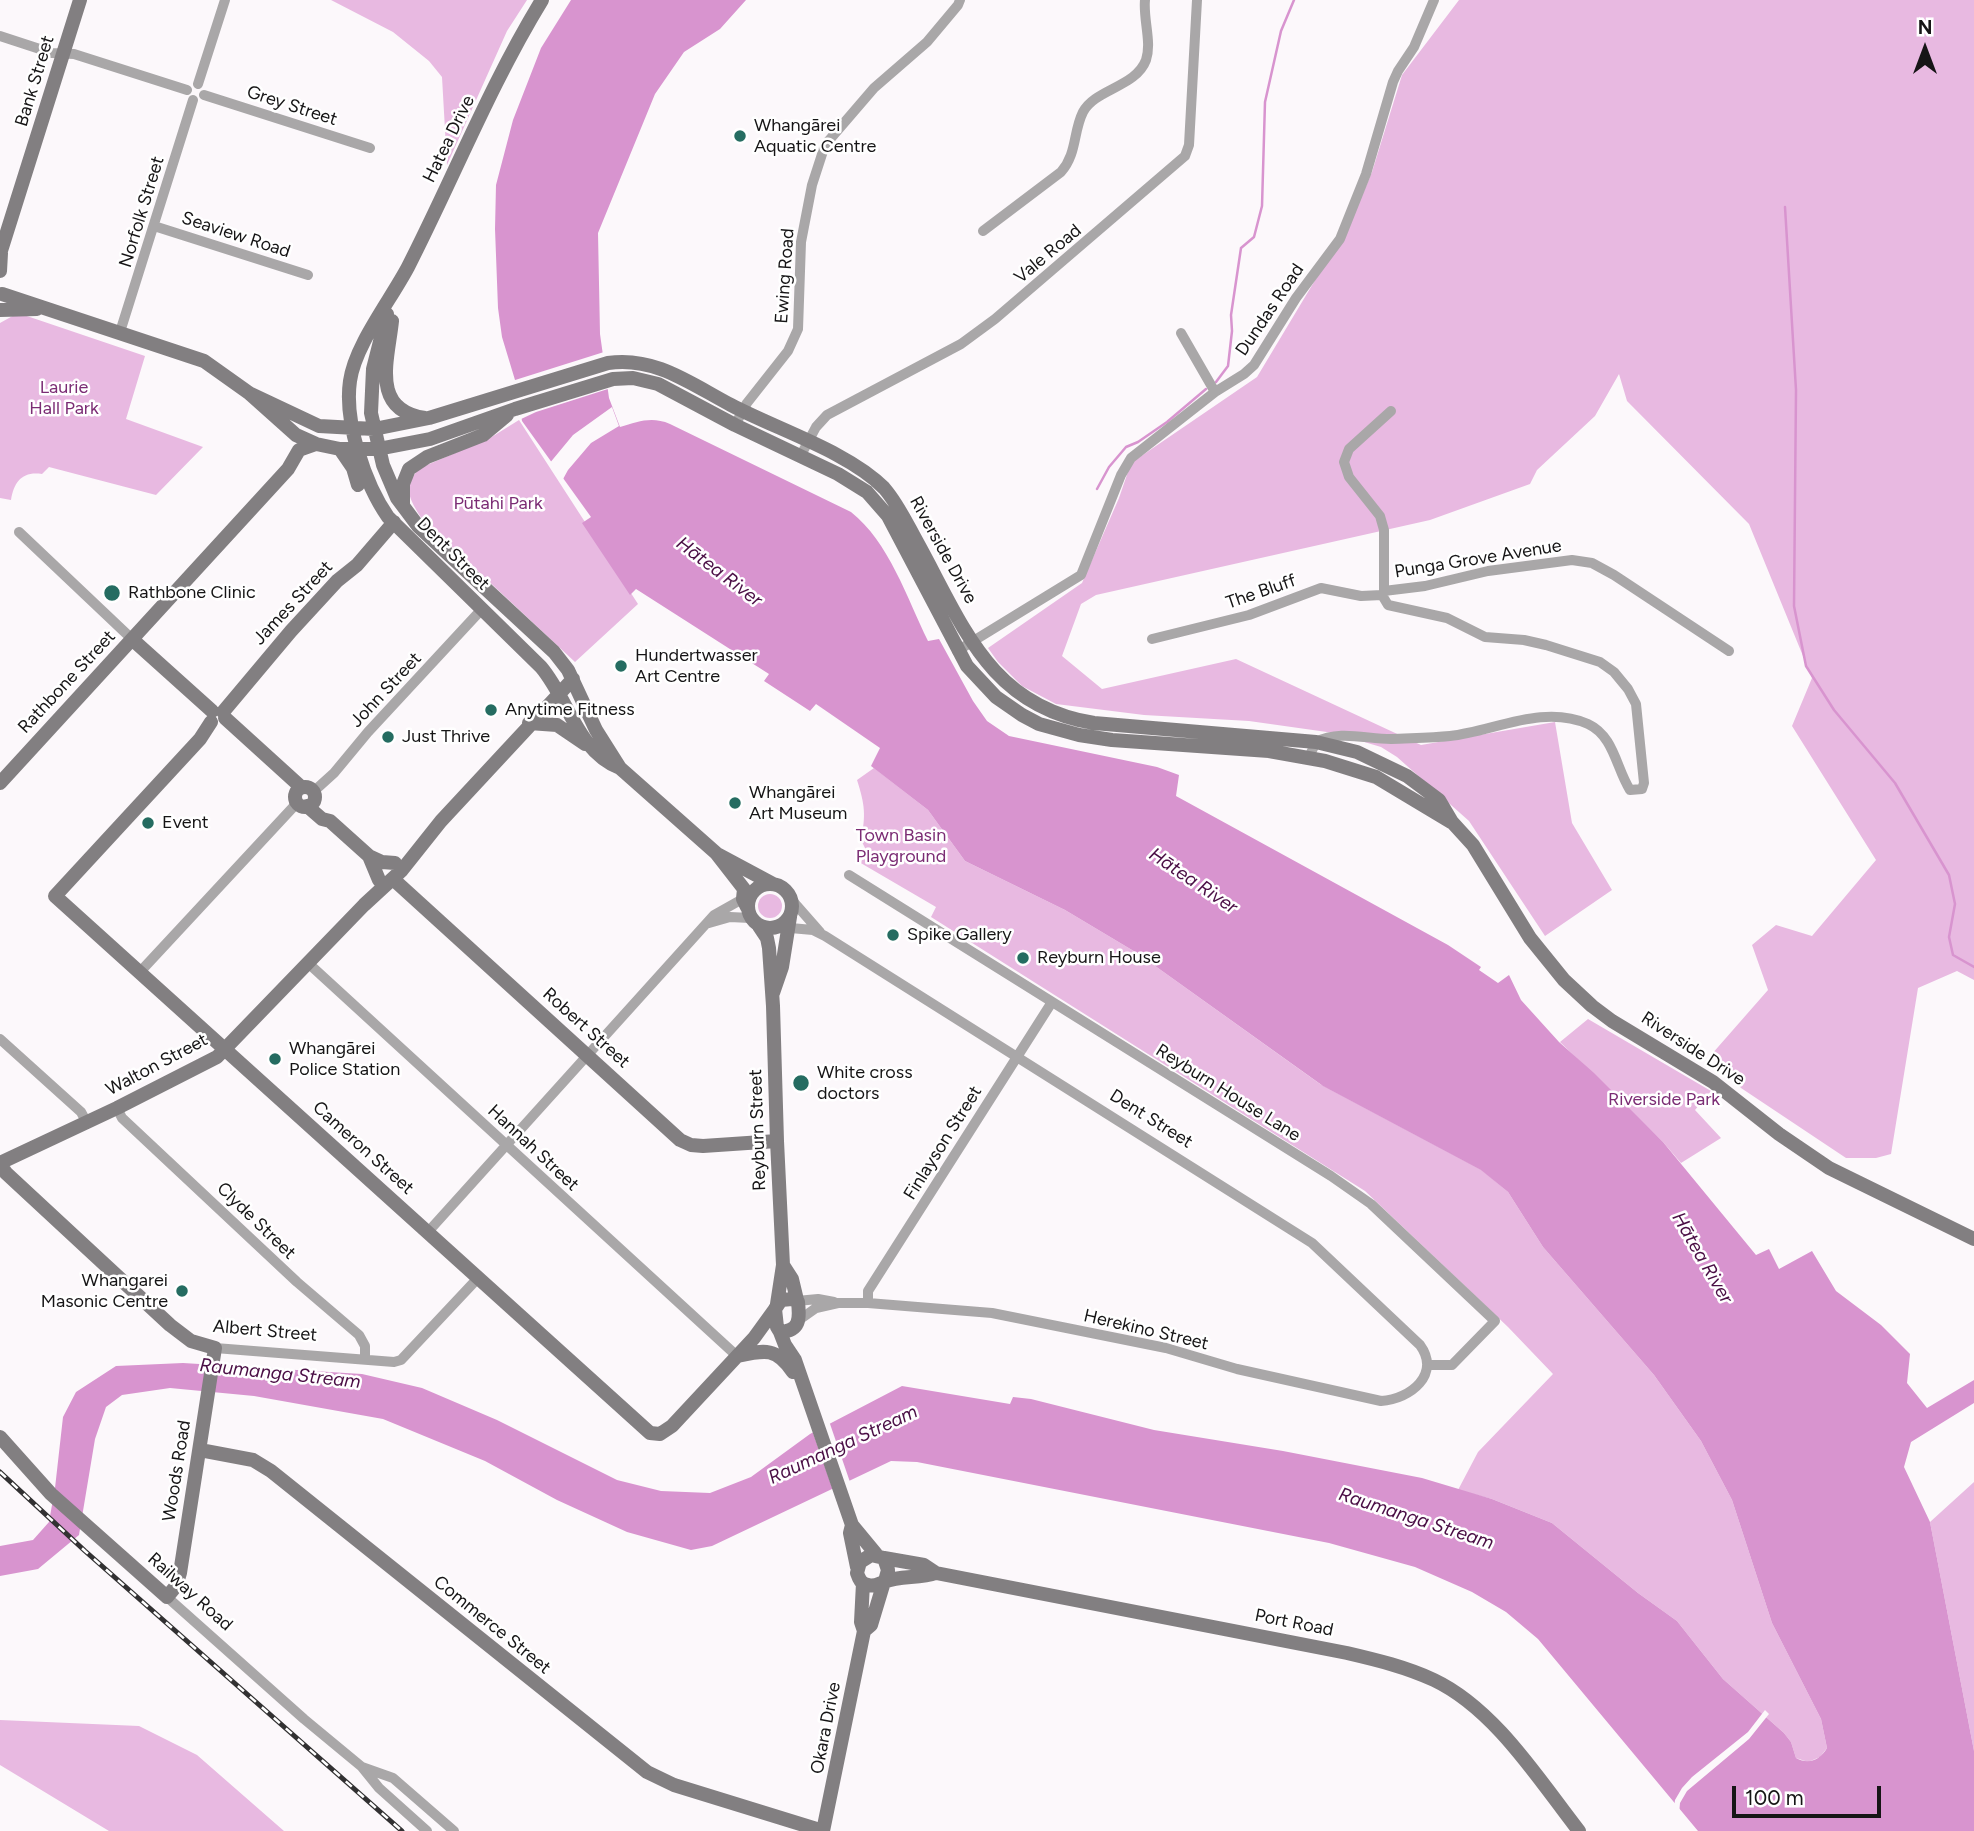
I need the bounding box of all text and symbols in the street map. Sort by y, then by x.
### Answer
north arrow [1890,14,1960,84]
text: N [1918,16,1932,39]
street label: Bank Street [11,33,59,129]
street label: Grey Street [244,81,340,131]
street label: Hatea Drive [419,92,479,186]
place label: Whangārei Aquatic Centre [754,115,876,158]
marker: Whangārei Aquatic Centre [732,128,748,144]
street label: Norfolk Street [115,154,169,270]
street label: Seaview Road [179,207,293,263]
street label: Vale Road [1010,220,1086,288]
street label: Ewing Road [771,228,799,324]
street label: Dundas Road [1231,260,1309,360]
park label: Laurie Hall Park [29,377,99,420]
street label: Riverside Drive [905,492,981,608]
park label: Pūtahi Park [453,493,543,515]
street label: Dent Street [412,513,494,595]
water label: Hātea River [671,532,767,612]
street label: Punga Grove Avenue [1393,535,1563,583]
street label: James Street [249,557,337,649]
street label: The Bluff [1223,570,1299,614]
place label: Rathbone Clinic [128,582,256,604]
marker: Rathbone Clinic [102,583,122,603]
street label: Rathbone Street [14,626,120,738]
place label: Hundertwasser Art Centre [635,645,758,688]
street label: John Street [346,648,426,732]
marker: Hundertwasser Art Centre [613,658,629,674]
place label: Anytime Fitness [505,699,635,721]
marker: Anytime Fitness [483,702,499,718]
place label: Just Thrive [402,726,490,748]
marker: Just Thrive [380,729,396,745]
place label: Whangārei Art Museum [749,782,847,824]
marker: Whangārei Art Museum [727,795,743,811]
place label: Event [162,812,208,834]
marker: Event [140,815,156,831]
park label: Town Basin Playground [856,825,946,868]
water label: Hātea River [1144,843,1242,919]
place label: Spike Gallery [907,924,1012,946]
marker: Spike Gallery [885,927,901,943]
place label: Reyburn House [1037,947,1161,969]
marker: Reyburn House [1015,950,1031,966]
street label: Robert Street [538,983,634,1073]
street label: Riverside Drive [1637,1007,1749,1091]
street label: Walton Street [103,1029,211,1101]
place label: Whangārei Police Station [289,1038,400,1080]
street label: Reyburn House Lane [1152,1040,1304,1146]
marker: Whangārei Police Station [267,1051,283,1067]
place label: White cross doctors [817,1062,913,1104]
street label: Reyburn Street [745,1069,771,1191]
marker: White cross doctors [791,1073,811,1093]
street label: Finlayson Street [899,1082,987,1204]
street label: Dent Street [1105,1085,1197,1153]
park label: Riverside Park [1608,1089,1720,1111]
street label: Cameron Street [308,1097,418,1199]
street label: Hannah Street [483,1100,583,1196]
street label: Clyde Street [212,1178,300,1264]
water label: Hātea River [1667,1208,1737,1308]
place label: Whangarei Masonic Centre [41,1270,168,1312]
marker: Whangarei Masonic Centre [174,1283,190,1299]
street label: Herekino Street [1081,1305,1211,1355]
street label: Albert Street [212,1316,318,1346]
water label: Raumanga Stream [198,1354,362,1394]
water label: Raumanga Stream [765,1400,921,1490]
street label: Woods Road [158,1419,196,1523]
water label: Raumanga Stream [1336,1483,1496,1555]
street label: Railway Road [143,1548,237,1636]
street label: Commerce Street [429,1571,555,1679]
street label: Port Road [1253,1605,1335,1641]
street label: Okara Drive [807,1680,845,1776]
scale bar [1736,1772,1885,1816]
text: 100 m [1745,1785,1804,1810]

